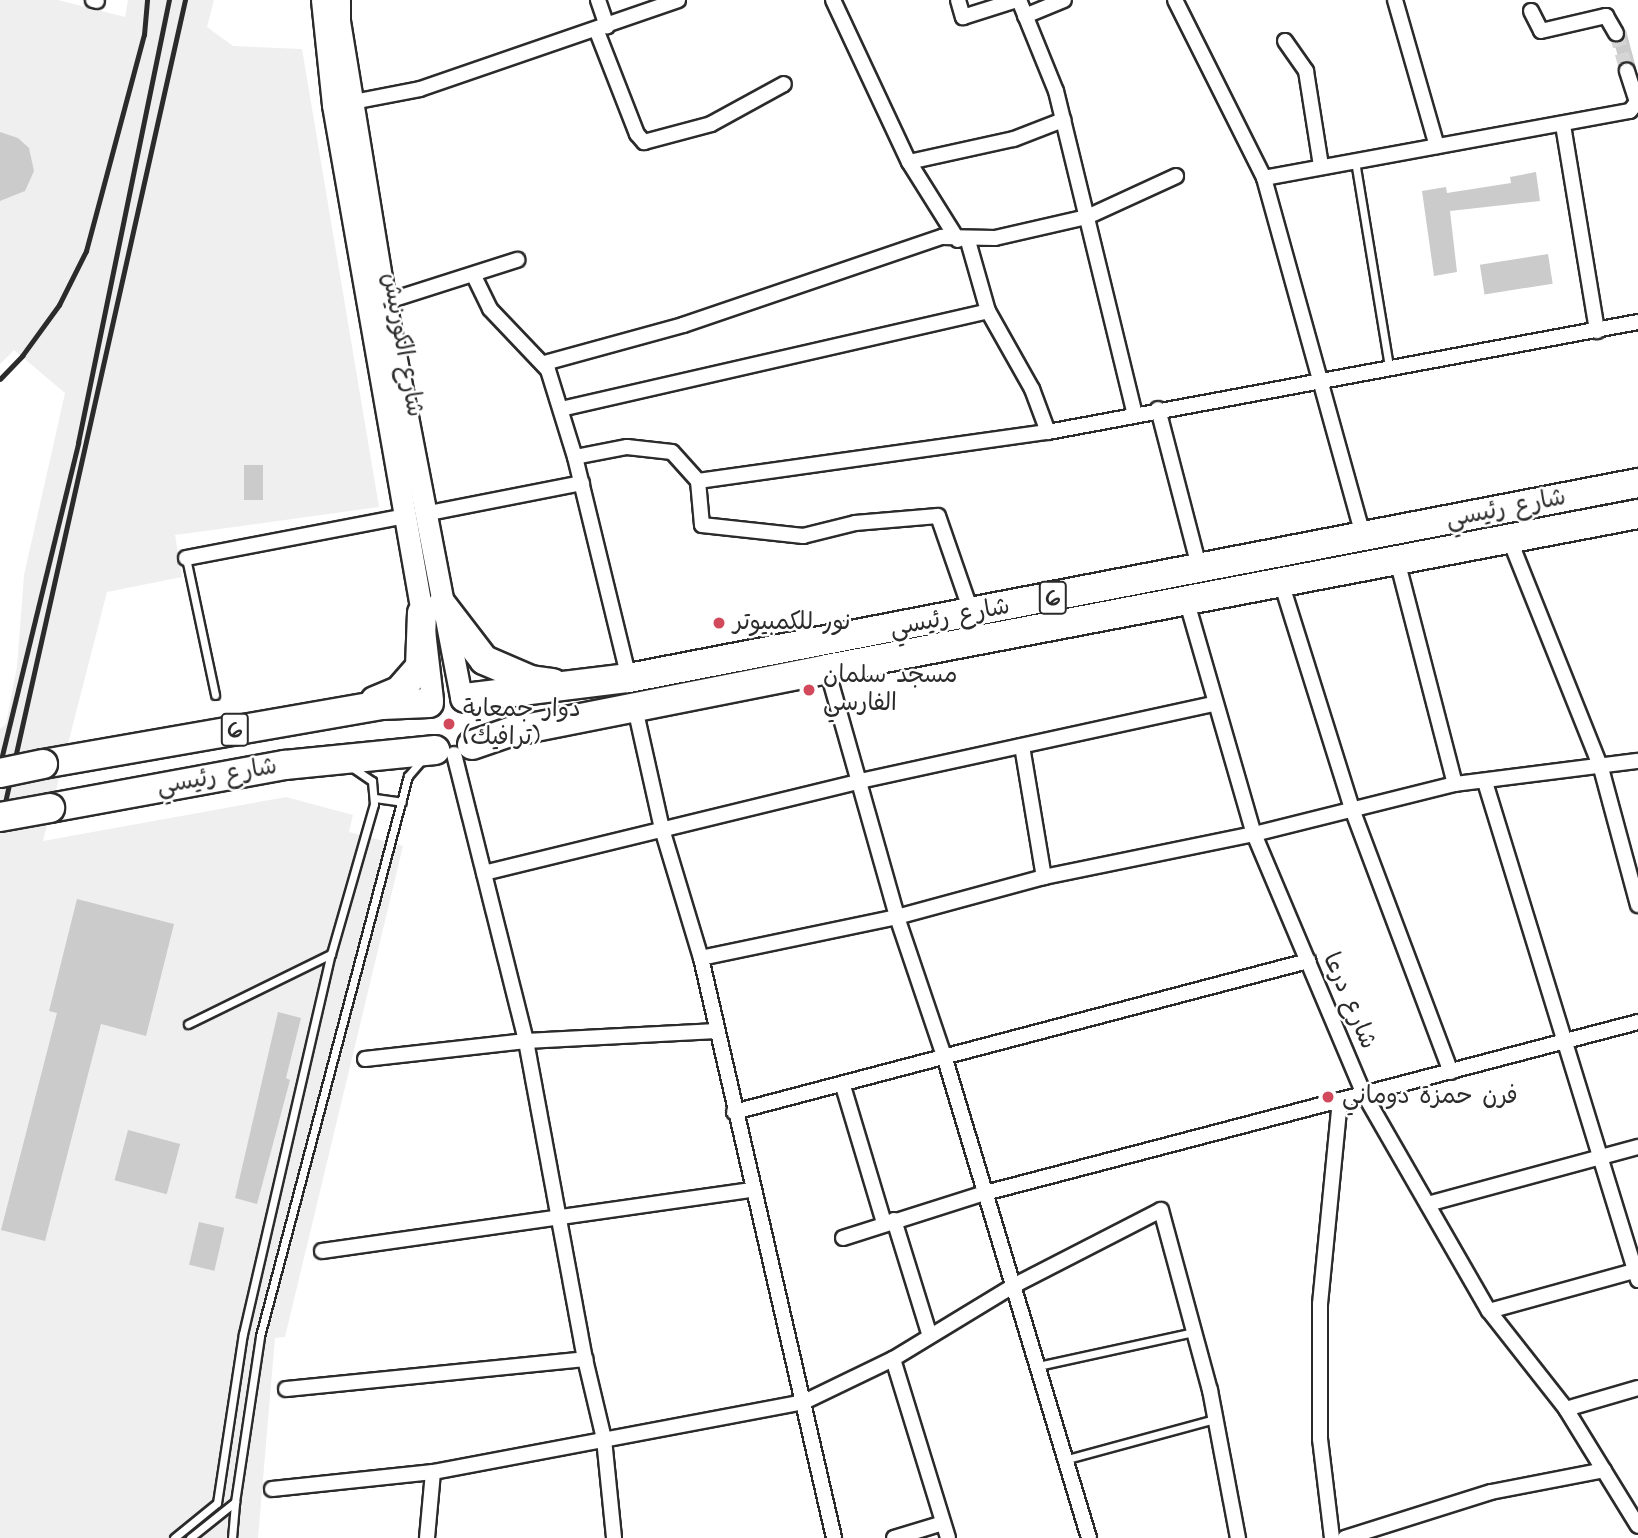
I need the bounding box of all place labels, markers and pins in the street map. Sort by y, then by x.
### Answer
place label: نور للكمبيوتر [733,609,850,637]
marker: نور للكمبيوتر [711,615,727,631]
place label: مسجد سلمان الفارسي [823,662,958,718]
marker: مسجد سلمان الفارسي [801,682,817,698]
place label: دوار جمعاية (ترافيك) [463,696,581,752]
marker: دوار جمعاية (ترافيك) [441,716,457,732]
place label: فرن حمزة دوماني [1342,1083,1518,1111]
marker: فرن حمزة دوماني [1320,1089,1336,1105]

